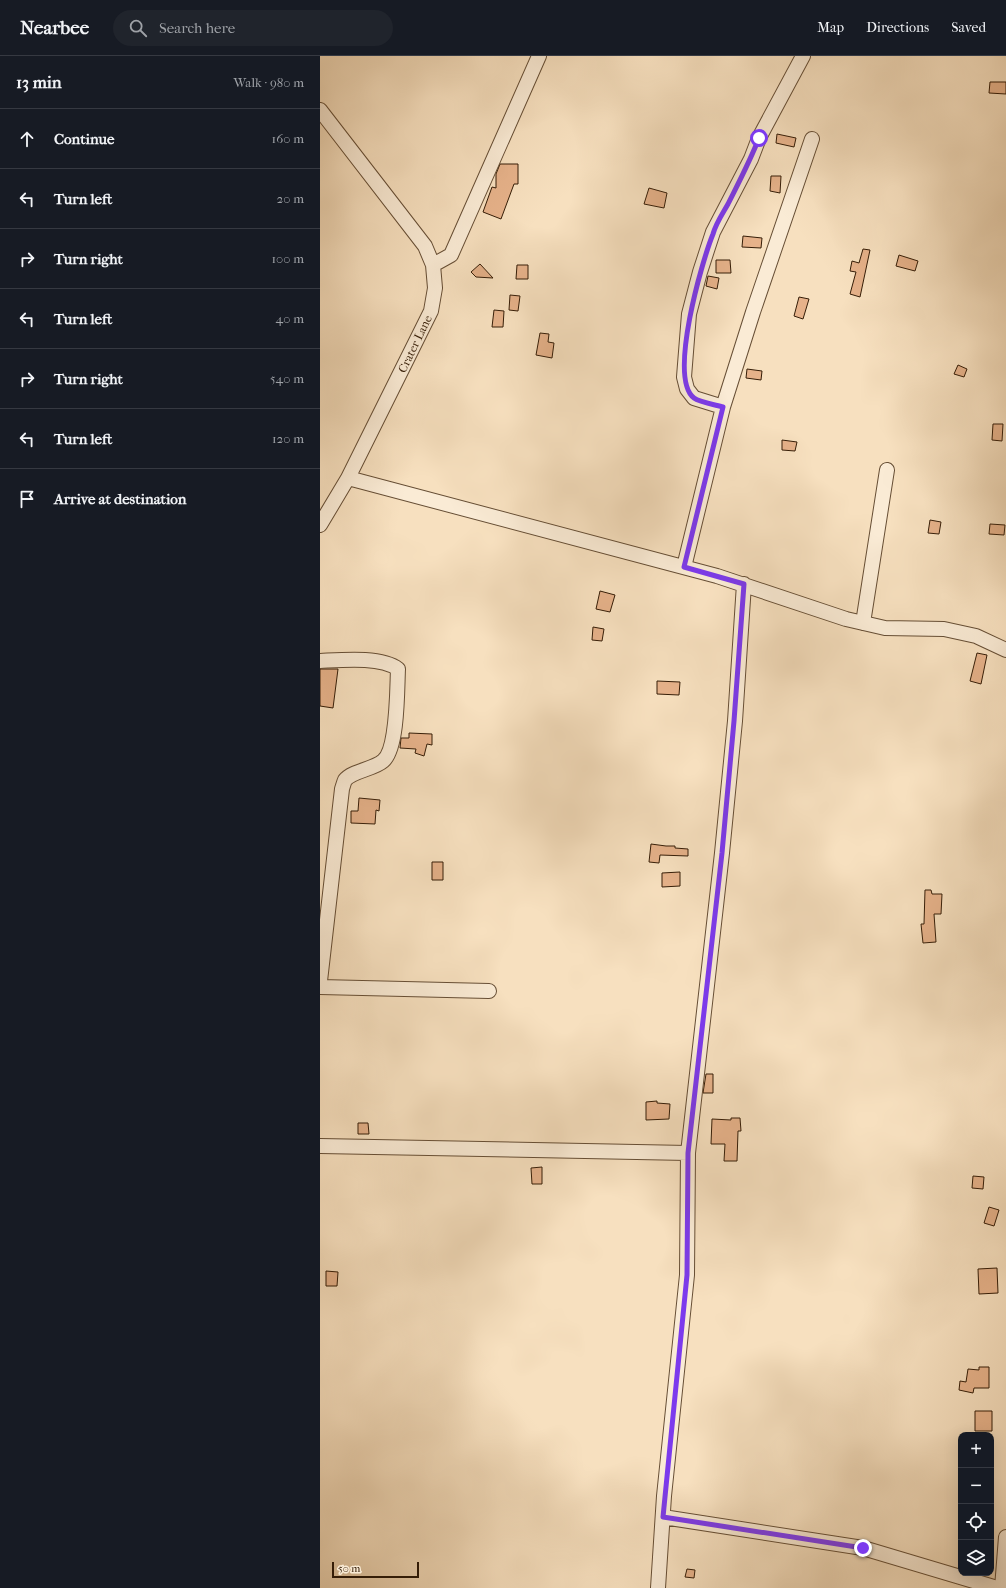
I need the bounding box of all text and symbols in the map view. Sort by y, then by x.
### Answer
search box [113,10,393,46]
text: Nearbee [20,17,89,39]
icon: search [127,17,149,39]
text: Search here [159,19,235,37]
text: Map [817,19,844,36]
text: Directions [866,19,929,36]
text: Saved [951,19,986,36]
text: 13 min [16,72,62,92]
text: Walk · 980 m [234,75,304,90]
icon: ahead [16,128,38,150]
route start [750,129,768,147]
text: Continue [54,130,114,148]
text: 160 m [272,131,304,146]
icon: left [16,188,38,210]
text: Turn left [54,190,112,208]
text: 20 m [277,191,304,206]
icon: right [16,248,38,270]
text: Turn right [54,250,123,268]
text: 100 m [271,251,304,266]
icon: left [16,308,38,330]
text: Turn left [54,310,112,328]
text: 40 m [276,311,304,326]
street label: Crater Lane [395,313,435,375]
icon: right [16,368,38,390]
text: Turn right [54,370,123,388]
text: 540 m [270,371,304,386]
icon: left [16,428,38,450]
text: Turn left [54,430,112,448]
text: 120 m [272,431,304,446]
icon: arrive [16,488,38,510]
text: Arrive at destination [54,490,186,508]
map controls [958,1432,994,1576]
button: + [958,1432,994,1468]
button: − [958,1468,994,1504]
button: locate [958,1504,994,1540]
route end [854,1539,872,1557]
button: layers [958,1540,994,1576]
scale bar [332,1560,419,1579]
text: 50 m [338,1562,360,1575]

